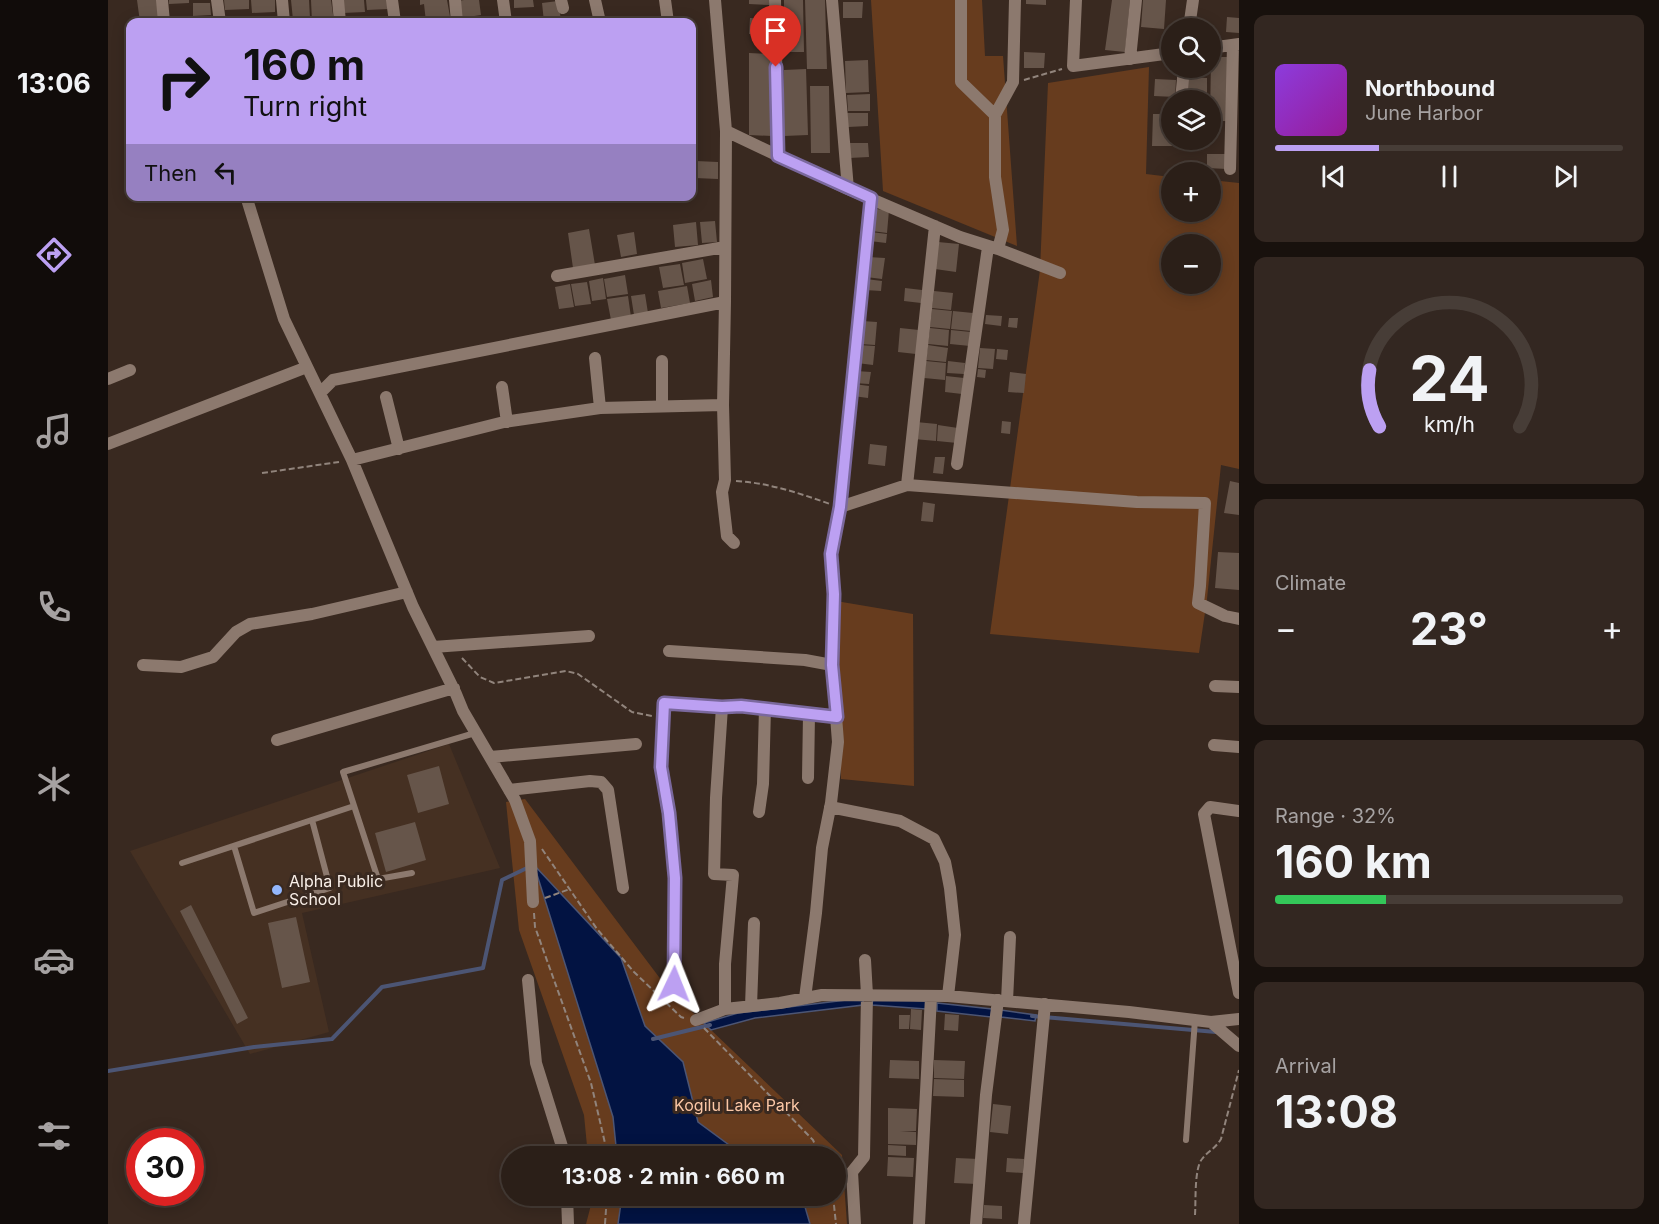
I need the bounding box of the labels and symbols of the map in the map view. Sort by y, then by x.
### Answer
pin [750,5,801,67]
place label: Alpha Public School [289,871,383,909]
marker: Alpha Public School [270,883,284,897]
position arrow [642,952,706,1016]
park label: Kogilu Lake Park [674,1095,800,1115]
speed limit sign: 30 [126,1128,204,1206]

